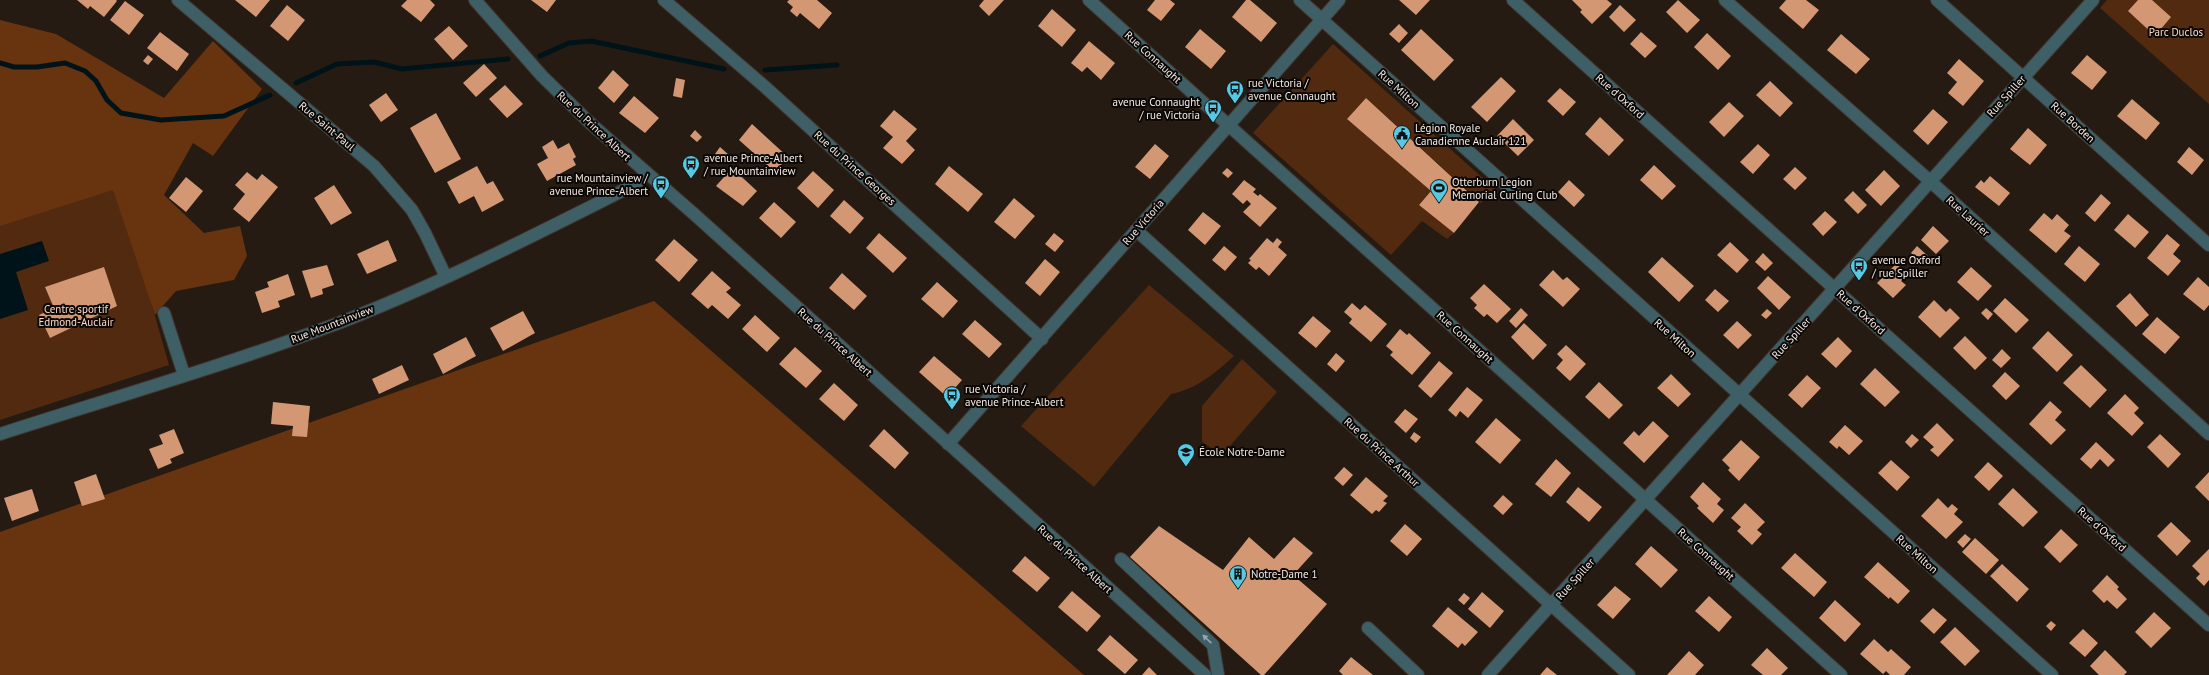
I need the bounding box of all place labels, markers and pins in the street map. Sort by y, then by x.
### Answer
place label: rue Victoria / avenue Connaught [1248,76,1336,103]
bus stop icon: rue Victoria / avenue Connaught [1225,79,1245,104]
place label: avenue Connaught / rue Victoria [1112,95,1200,122]
bus stop icon: avenue Connaught / rue Victoria [1203,98,1223,123]
place label: Légion Royale Canadienne Auclair 121 [1415,121,1526,148]
public building icon: Légion Royale Canadienne Auclair 121 [1392,124,1412,149]
place label: avenue Prince-Albert / rue Mountainview [703,151,803,178]
bus stop icon: avenue Prince-Albert / rue Mountainview [681,154,701,179]
place label: rue Mountainview / avenue Prince-Albert [550,171,649,198]
bus stop icon: rue Mountainview / avenue Prince-Albert [651,174,671,199]
place label: Otterburn Legion Memorial Curling Club [1452,175,1558,202]
sports icon: Otterburn Legion Memorial Curling Club [1429,178,1449,203]
place label: avenue Oxford / rue Spiller [1871,253,1941,280]
bus stop icon: avenue Oxford / rue Spiller [1849,256,1869,281]
place label: rue Victoria / avenue Prince-Albert [965,382,1064,409]
bus stop icon: rue Victoria / avenue Prince-Albert [942,385,962,410]
school or university icon: École Notre-Dame [1176,442,1196,467]
place label: École Notre-Dame [1199,445,1285,459]
building icon: Notre-Dame 1 [1228,564,1248,589]
place label: Notre-Dame 1 [1251,567,1317,581]

